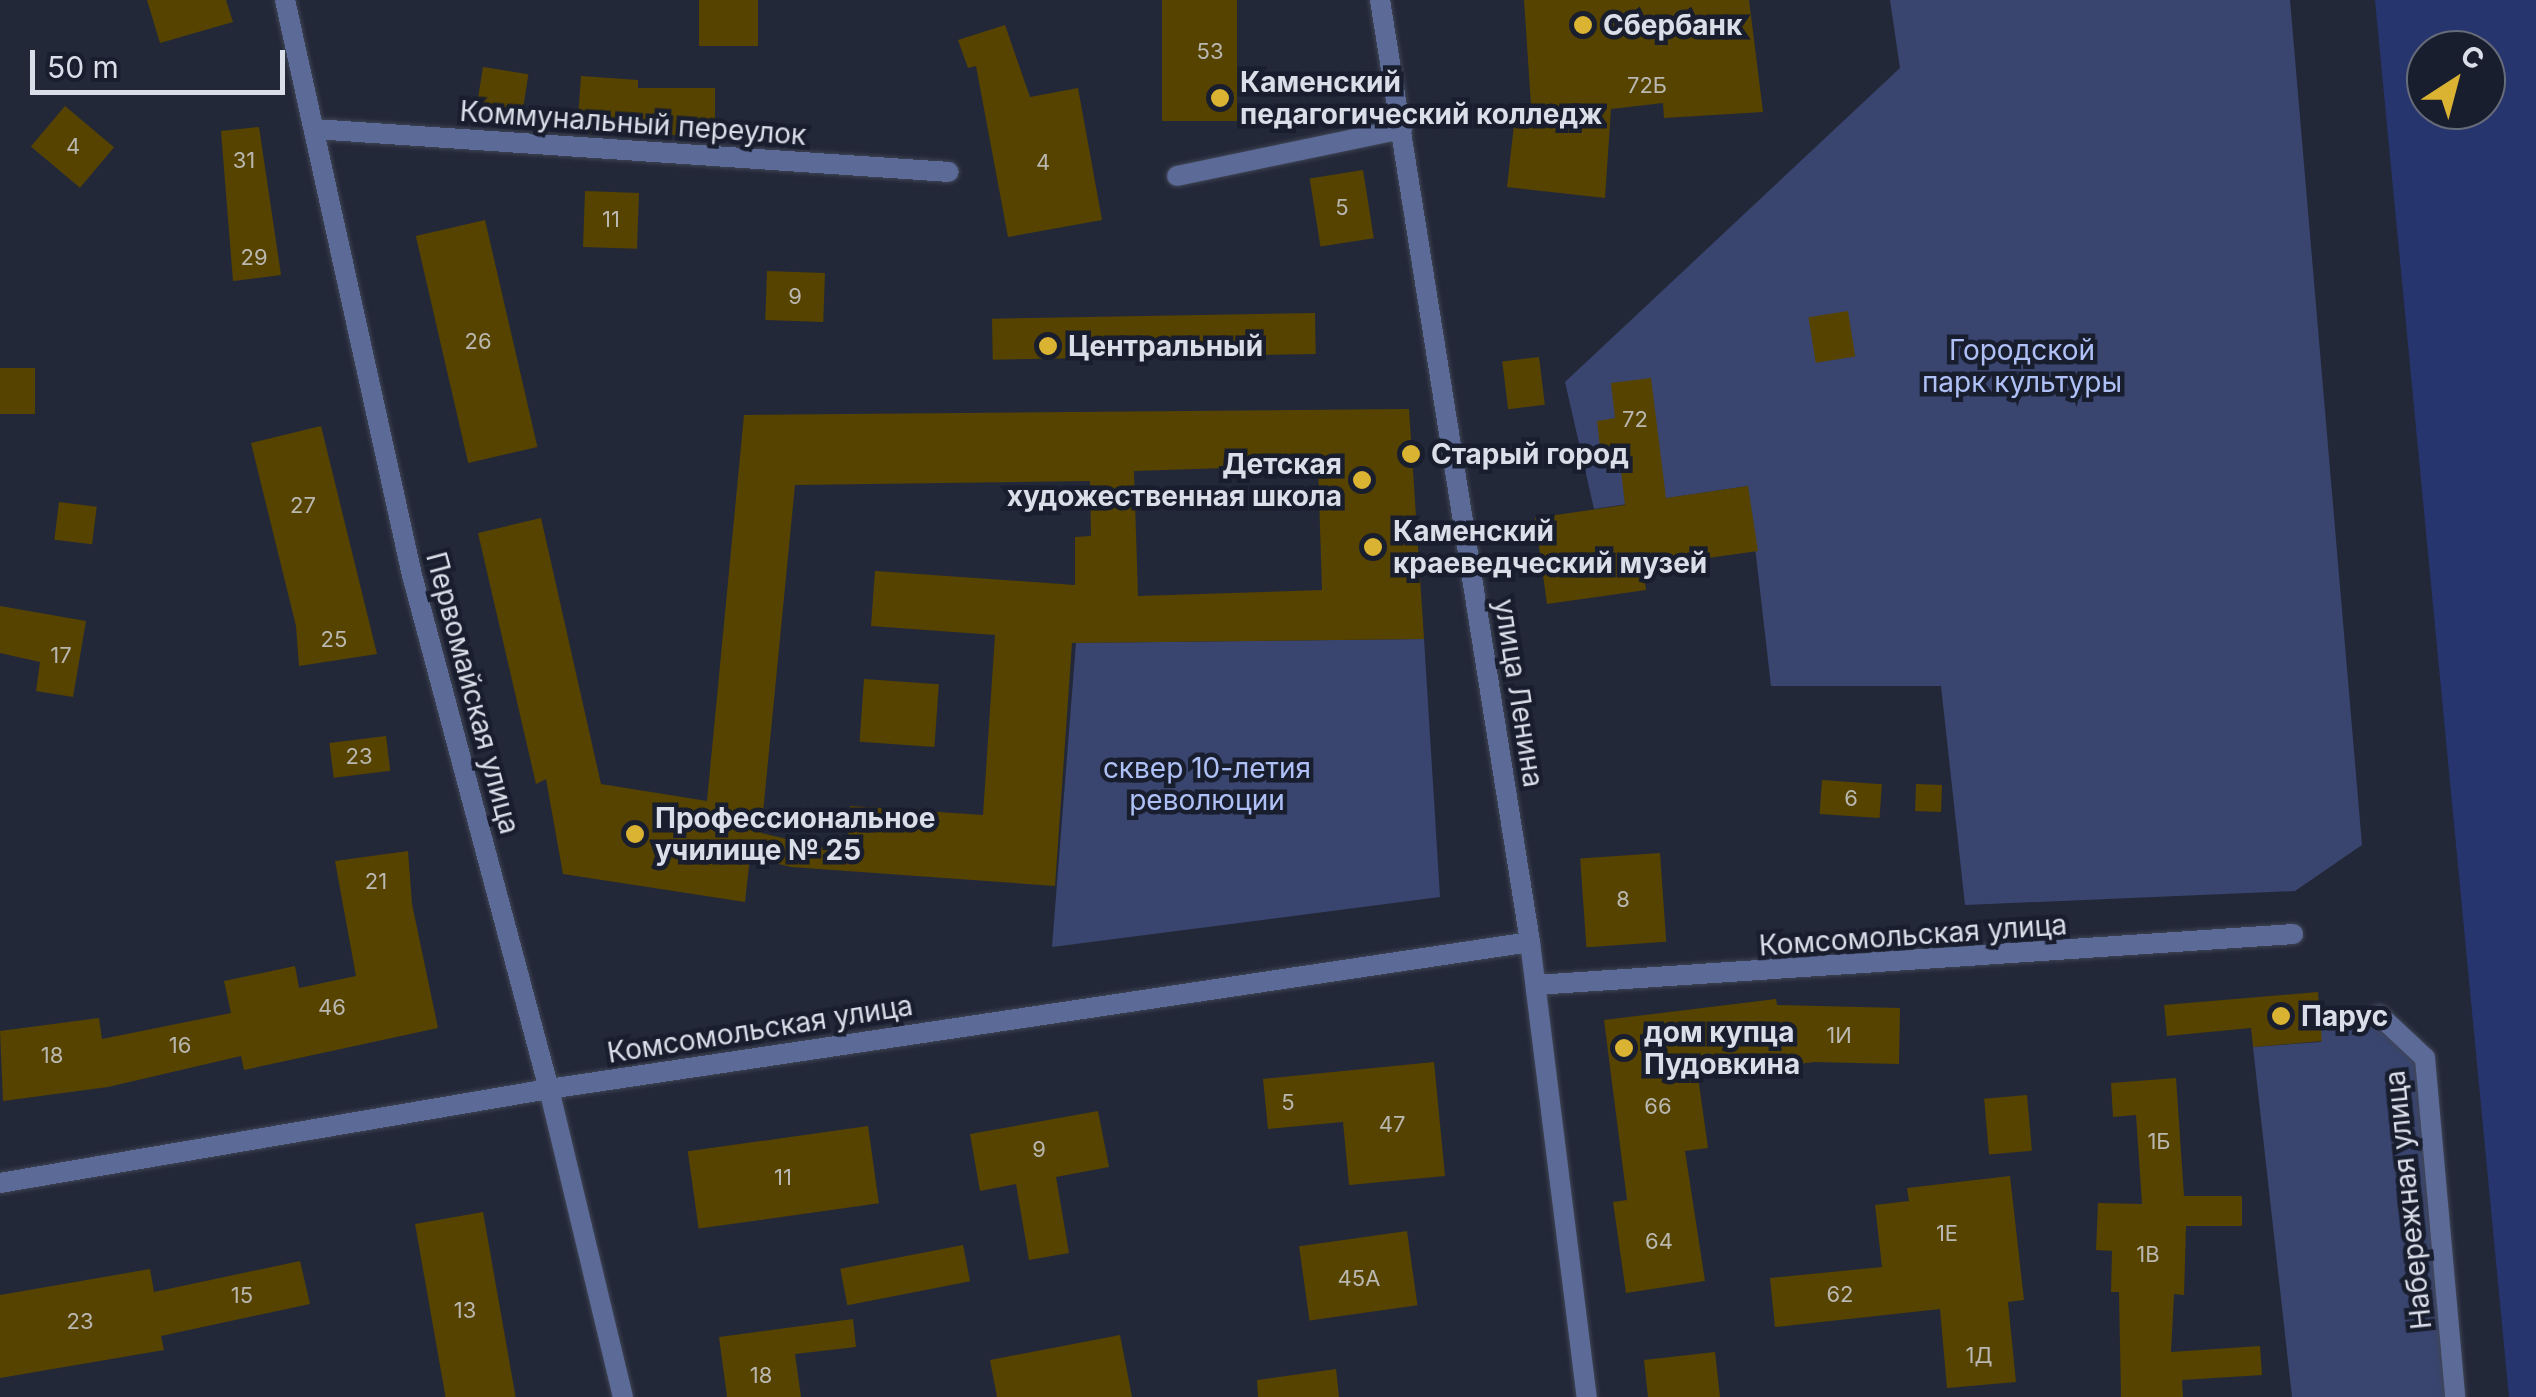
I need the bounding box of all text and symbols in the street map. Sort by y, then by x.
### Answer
place label: Сбербанк [1603,8,1742,42]
marker: Сбербанк [1572,14,1594,36]
scale bar [35,30,290,92]
north arrow [2406,30,2506,130]
text: С [2454,38,2491,77]
house number: 53 [1197,39,1223,65]
text: 50 m [47,49,119,85]
place label: Каменский педагогический колледж [1240,65,1602,131]
house number: 72Б [1627,73,1667,99]
marker: Каменский педагогический колледж [1209,87,1231,109]
street label: Коммунальный переулок [459,94,807,152]
house number: 4 [66,134,80,160]
house number: 31 [233,148,255,174]
house number: 4 [1036,150,1050,176]
house number: 5 [1335,195,1349,221]
house number: 11 [602,207,620,233]
house number: 29 [240,245,268,271]
house number: 9 [788,284,802,310]
house number: 26 [464,329,492,355]
place label: Центральный [1068,329,1263,363]
park label: Городской парк культуры [1922,333,2122,399]
marker: Центральный [1037,335,1059,357]
house number: 72 [1622,407,1648,433]
place label: Старый город [1431,437,1629,471]
marker: Старый город [1400,443,1422,465]
place label: Детская художественная школа [1007,447,1342,513]
marker: Детская художественная школа [1351,469,1373,491]
house number: 27 [290,493,316,519]
place label: Каменский краеведческий музей [1393,514,1707,580]
marker: Каменский краеведческий музей [1362,536,1384,558]
street label: Первомайская улица [419,548,527,838]
street label: улица Ленина [1488,596,1550,790]
house number: 25 [321,627,347,653]
house number: 17 [50,643,72,669]
house number: 23 [345,744,373,770]
park label: сквер 10-летия революции [1103,751,1311,817]
house number: 6 [1844,786,1858,812]
place label: Профессиональное училище № 25 [655,801,935,867]
marker: Профессиональное училище № 25 [624,823,646,845]
house number: 21 [365,869,387,895]
house number: 8 [1616,887,1630,913]
street label: Комсомольская улица [1758,907,2068,963]
street label: Комсомольская улица [605,988,915,1070]
house number: 46 [318,995,346,1021]
place label: Парус [2301,999,2388,1033]
marker: Парус [2270,1005,2292,1027]
place label: дом купца Пудовкина [1644,1015,1800,1081]
house number: 1И [1826,1023,1852,1049]
house number: 16 [169,1033,191,1059]
marker: дом купца Пудовкина [1613,1037,1635,1059]
house number: 18 [41,1043,63,1069]
street label: Набережная улица [2378,1069,2438,1331]
house number: 5 [1281,1090,1295,1116]
house number: 66 [1644,1094,1672,1120]
house number: 47 [1379,1112,1405,1138]
house number: 1Б [2147,1129,2171,1155]
house number: 9 [1032,1137,1046,1163]
house number: 11 [774,1165,792,1191]
house number: 1Е [1936,1221,1958,1247]
house number: 64 [1645,1229,1673,1255]
house number: 1В [2136,1242,2160,1268]
house number: 45А [1338,1266,1380,1292]
house number: 62 [1826,1282,1854,1308]
house number: 15 [231,1283,253,1309]
house number: 13 [454,1298,476,1324]
house number: 23 [66,1309,94,1335]
house number: 1Д [1966,1343,1992,1369]
house number: 18 [750,1363,772,1389]

